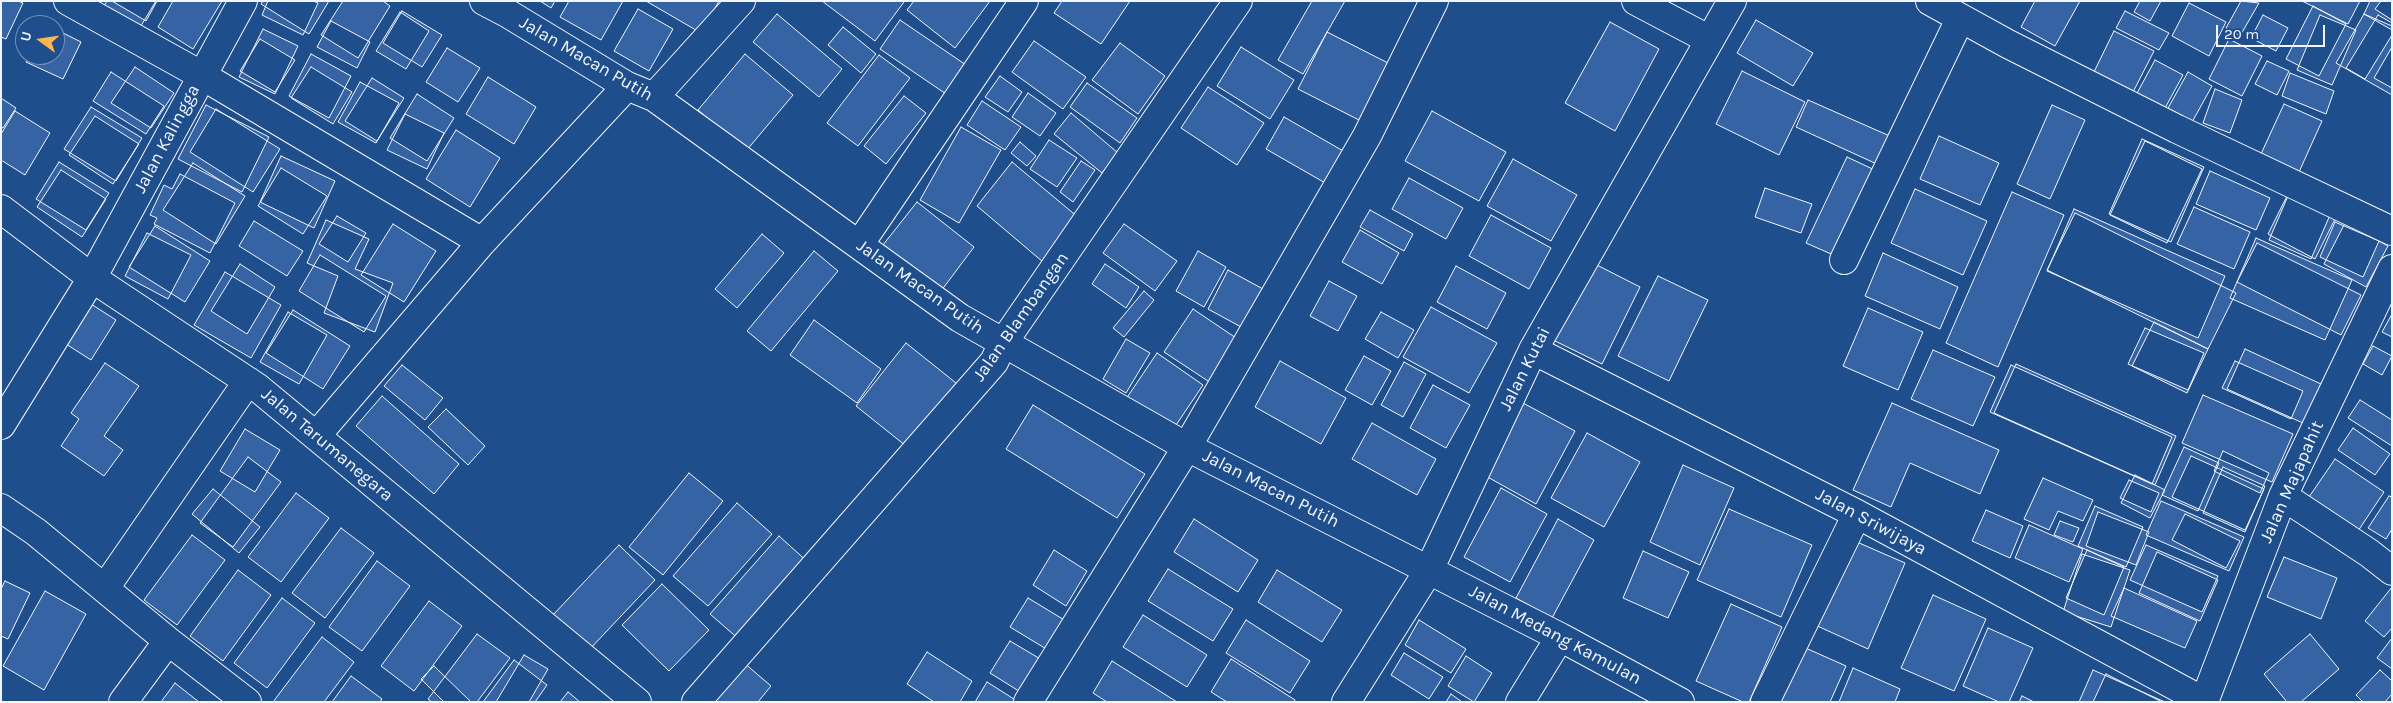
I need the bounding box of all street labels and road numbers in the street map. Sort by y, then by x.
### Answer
street label: Jalan Macan Putih [515,12,657,106]
street label: Jalan Kalingga [129,81,205,197]
street label: Jalan Macan Putih [852,235,988,339]
street label: Jalan Blambangan [968,248,1074,386]
street label: Jalan Kutai [1495,323,1555,415]
street label: Jalan Tarumanegara [257,384,397,506]
street label: Jalan Majapahit [2255,418,2329,546]
street label: Jalan Macan Putih [1199,445,1343,533]
street label: Jalan Sriwijaya [1812,484,1930,560]
street label: Jalan Medang Kamulan [1465,580,1645,690]

